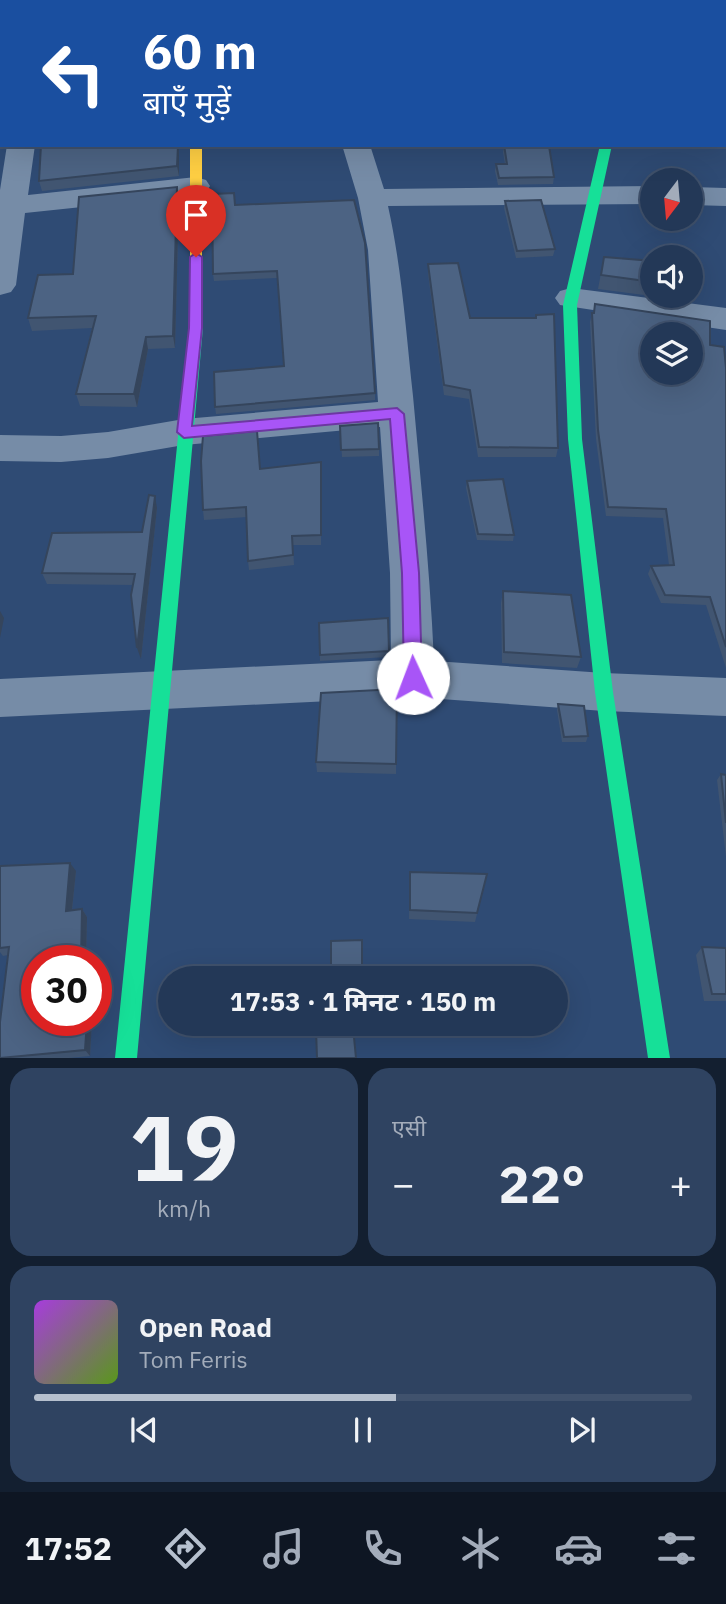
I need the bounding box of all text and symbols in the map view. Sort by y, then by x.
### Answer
text: 60 m [143,19,257,82]
icon: left [28,28,119,119]
text: बाएँ मुड़ें [143,81,231,123]
north arrow [640,168,704,231]
map controls [640,168,703,385]
pin [166,185,226,257]
icon: arrive [177,196,215,234]
button: sound [640,245,703,308]
button: layers [640,322,703,385]
position arrow [376,641,450,715]
speed limit sign: 30 [21,945,112,1036]
text: 17:53 · 1 मिनट · 150 m [230,984,496,1018]
text: 19 [129,1088,239,1206]
text: एसी [392,1112,426,1142]
text: 22° [499,1150,585,1217]
text: − [392,1159,415,1208]
text: + [669,1159,692,1208]
text: km/h [157,1193,211,1223]
text: Open Road [139,1310,272,1344]
text: Tom Ferris [139,1344,248,1374]
icon: previous [125,1411,163,1449]
icon: pause [344,1411,382,1449]
icon: next [563,1411,601,1449]
icon: directions [161,1524,210,1573]
icon: music [259,1524,308,1573]
icon: phone [358,1524,407,1573]
icon: climate [456,1524,505,1573]
icon: car [554,1524,603,1573]
icon: filters [652,1524,701,1573]
text: 17:52 [25,1527,112,1569]

